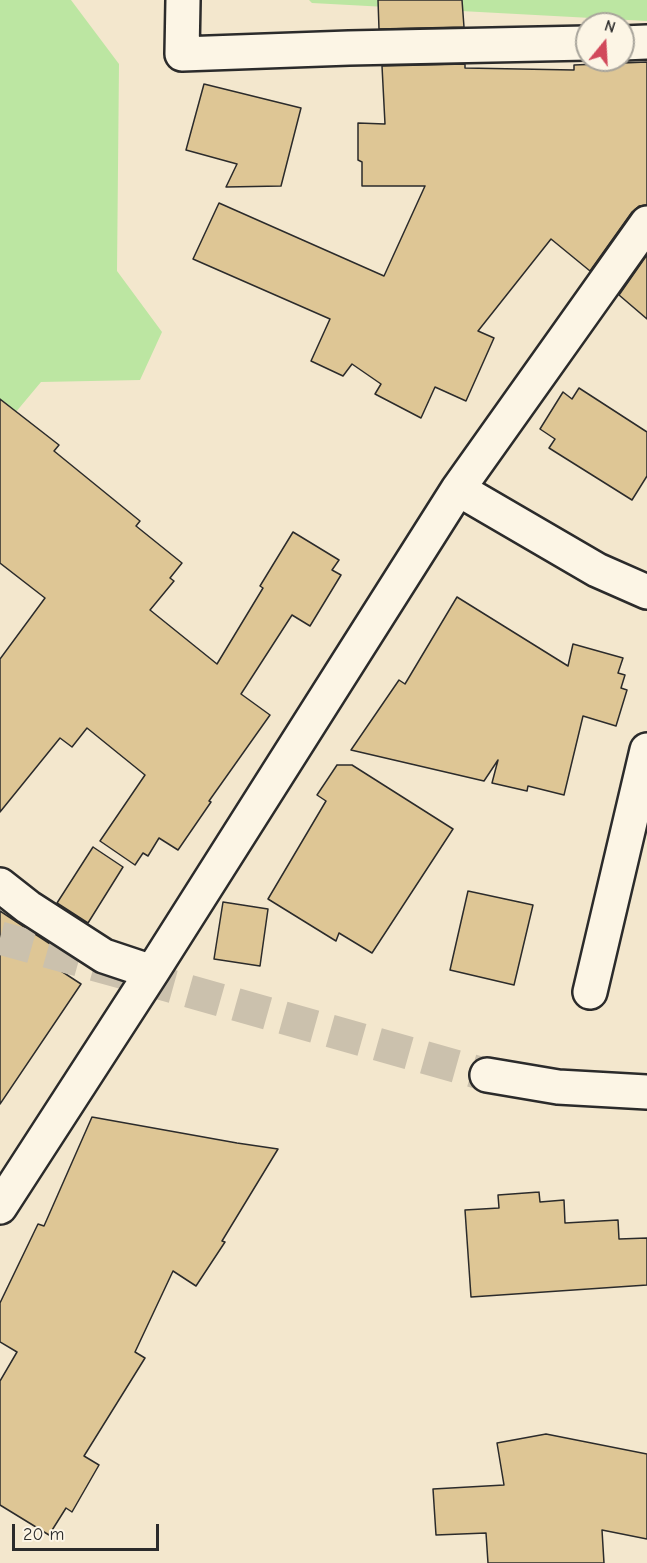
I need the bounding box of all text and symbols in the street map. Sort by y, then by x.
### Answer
north arrow [575,12,635,72]
text: N [602,17,618,37]
scale bar [15,1512,162,1550]
text: 20 m [23,1524,64,1545]

